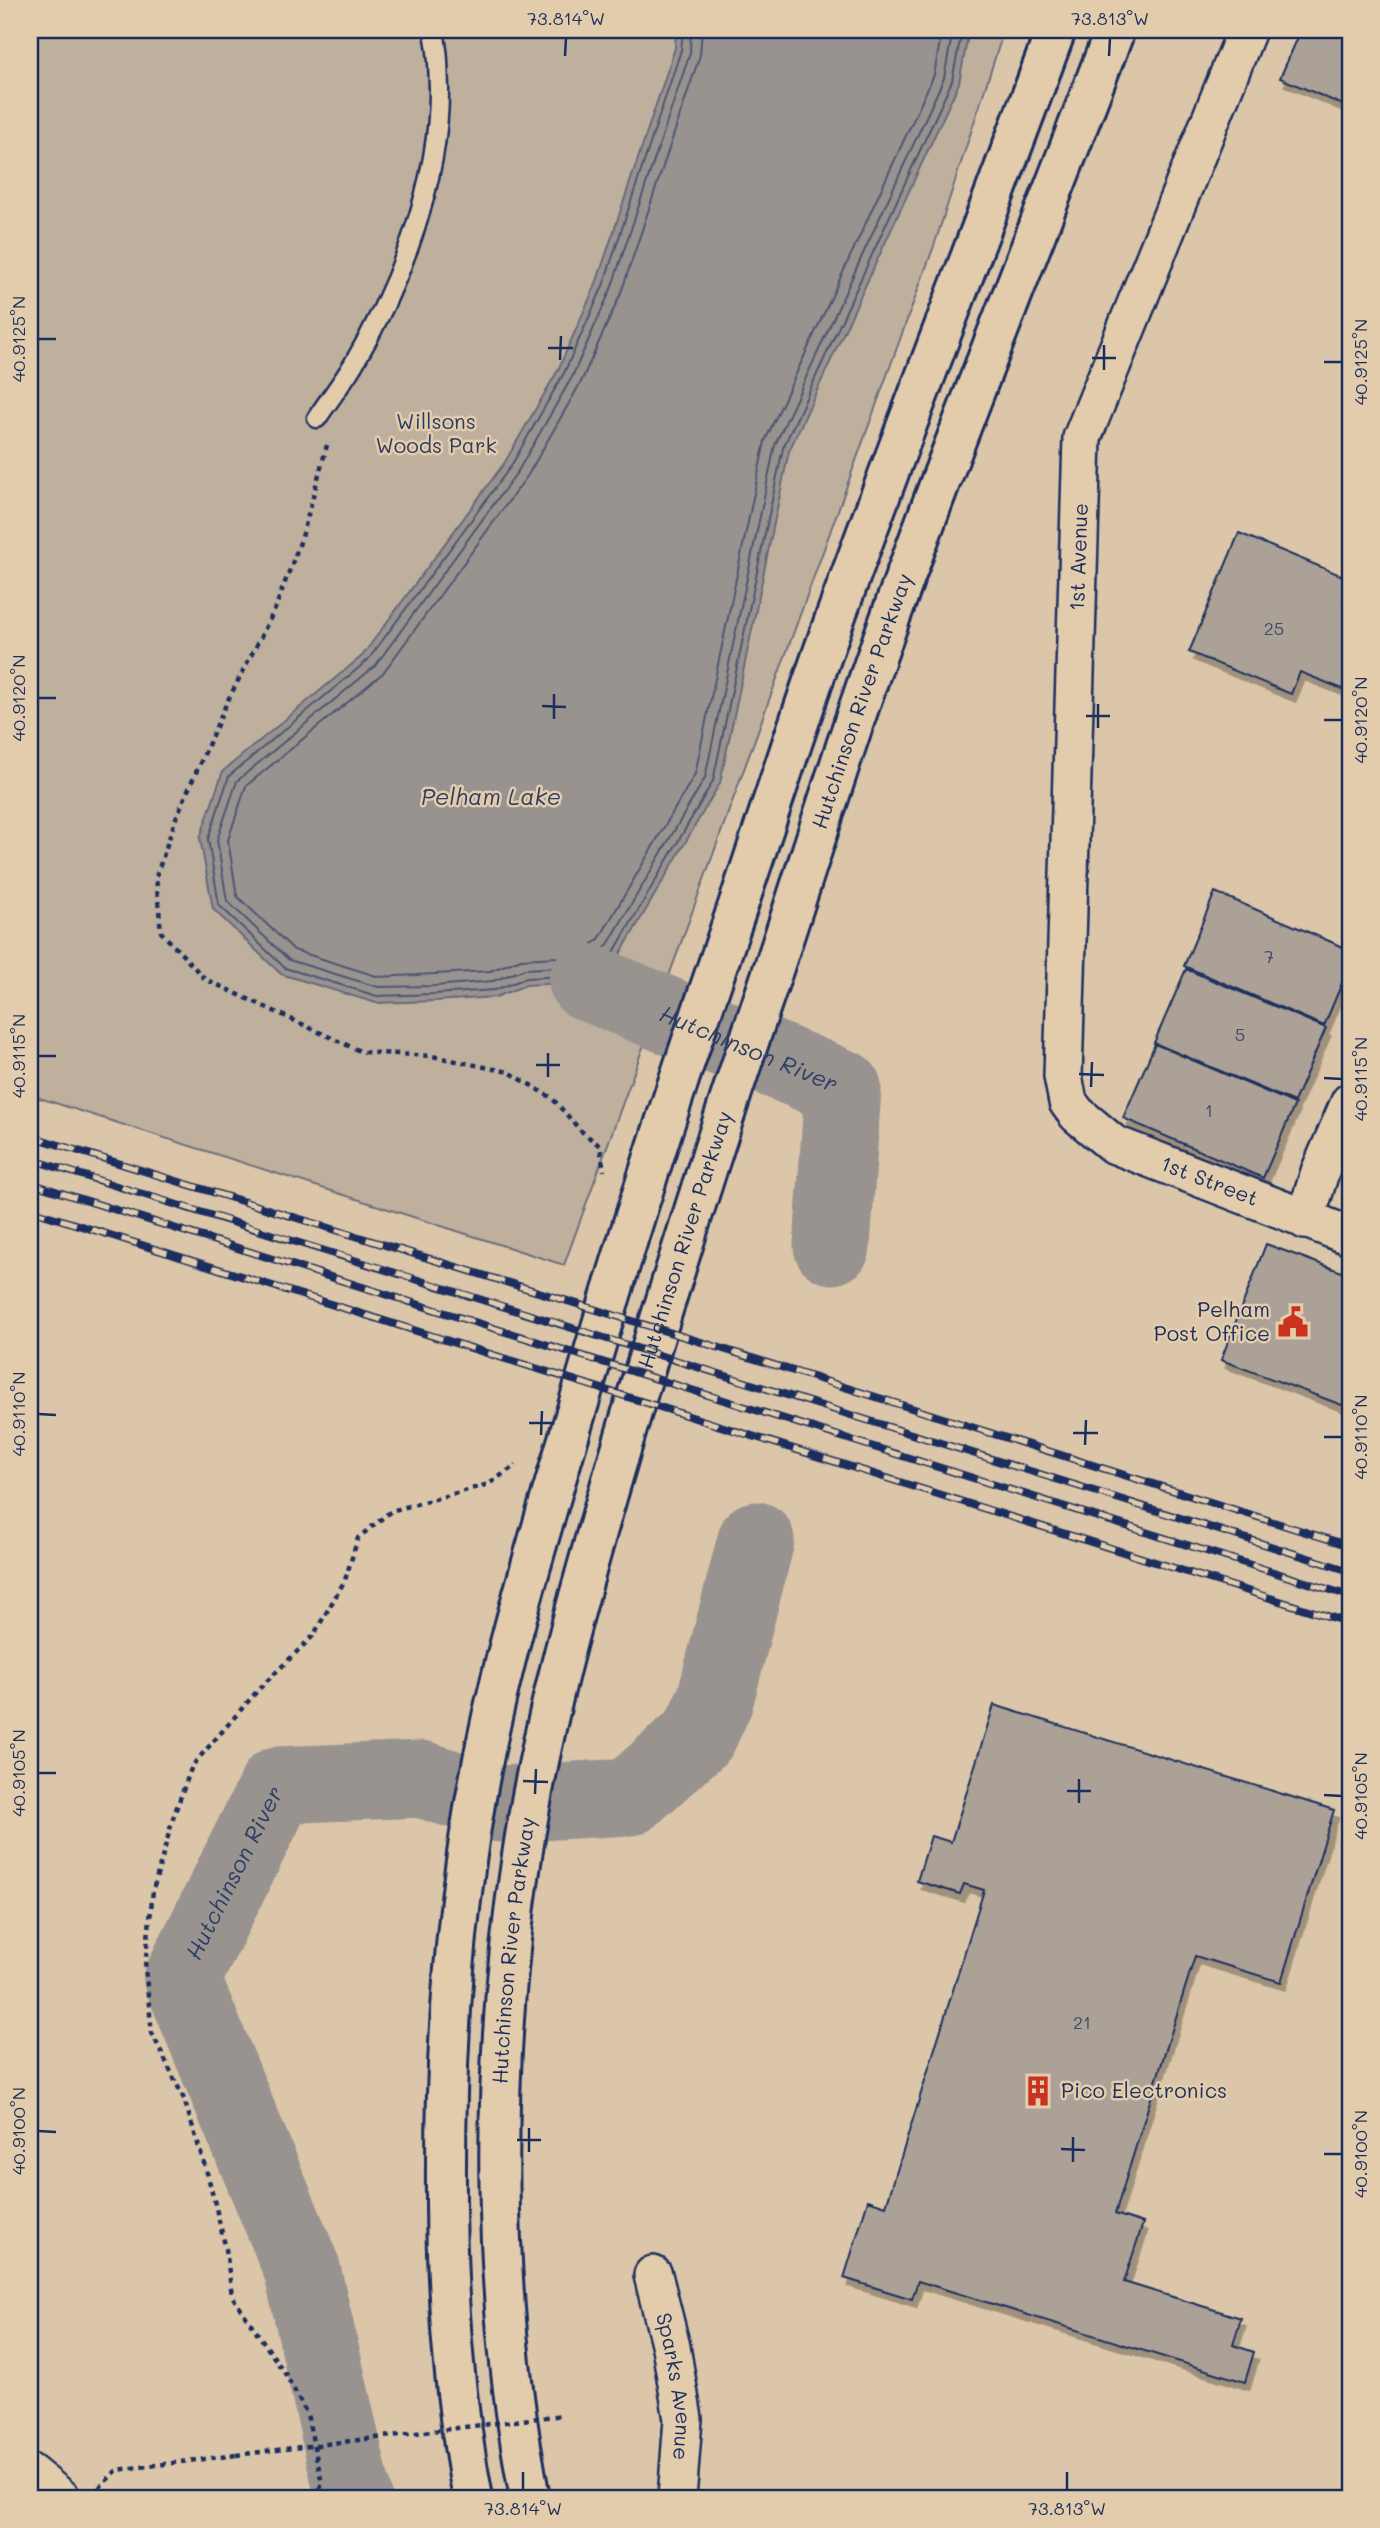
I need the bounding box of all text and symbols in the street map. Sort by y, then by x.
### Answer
text: 73.814°W [527,6,605,30]
text: 73.813°W [1071,6,1149,30]
text: 40.9125°N [6,296,30,382]
text: 40.9125°N [1348,319,1372,405]
park label: Willsons Woods Park [375,407,497,458]
street label: 1st Avenue [1062,502,1093,611]
street label: Hutchinson River Parkway [805,569,917,832]
house number: 25 [1264,616,1284,640]
text: 40.9120°N [6,654,30,742]
text: 40.9120°N [1348,676,1372,764]
water label: Pelham Lake [421,781,561,811]
house number: 7 [1264,944,1274,968]
water label: Hutchinson River [655,998,843,1098]
text: 40.9115°N [6,1014,30,1098]
house number: 5 [1235,1022,1245,1046]
text: 40.9115°N [1348,1037,1372,1121]
house number: 1 [1205,1098,1213,1122]
street label: Hutchinson River Parkway [631,1107,737,1371]
street label: 1st Street [1157,1149,1262,1211]
place label: Pelham Post Office [1154,1295,1270,1346]
public building icon: Pelham Post Office [1276,1305,1310,1339]
text: 40.9110°N [6,1371,30,1457]
text: 40.9110°N [1348,1394,1372,1480]
text: 40.9105°N [6,1729,30,1817]
text: 40.9105°N [1348,1752,1372,1840]
water label: Hutchinson River [178,1781,289,1964]
street label: Hutchinson River Parkway [486,1815,540,2085]
house number: 21 [1073,2010,1091,2034]
building icon: Pico Electronics [1021,2074,1055,2108]
place label: Pico Electronics [1061,2076,1227,2103]
text: 40.9100°N [6,2087,30,2175]
text: 40.9100°N [1348,2110,1372,2198]
street label: Sparks Avenue [651,2310,699,2461]
text: 73.814°W [484,2496,562,2520]
text: 73.813°W [1028,2496,1106,2520]

